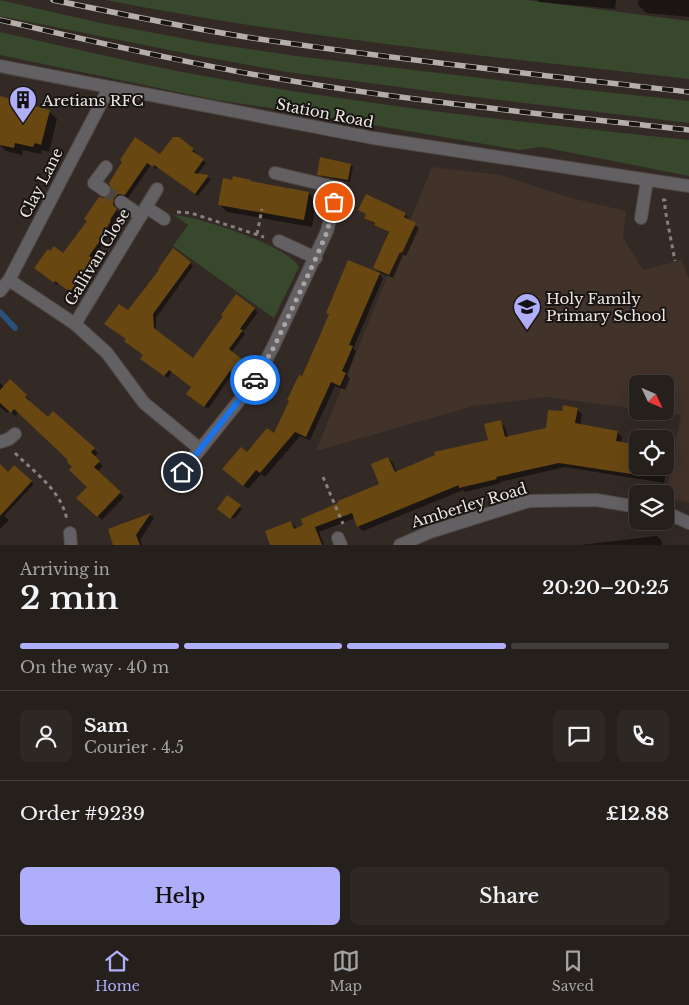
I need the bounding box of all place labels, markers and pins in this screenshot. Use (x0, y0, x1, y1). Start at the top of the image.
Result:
building icon: Aretians RFC (8, 85, 38, 124)
place label: Aretians RFC (41, 91, 144, 110)
pin (313, 181, 355, 223)
place label: Holy Family Primary School (546, 289, 666, 325)
school or university icon: Holy Family Primary School (512, 292, 542, 331)
pin (161, 451, 203, 493)

